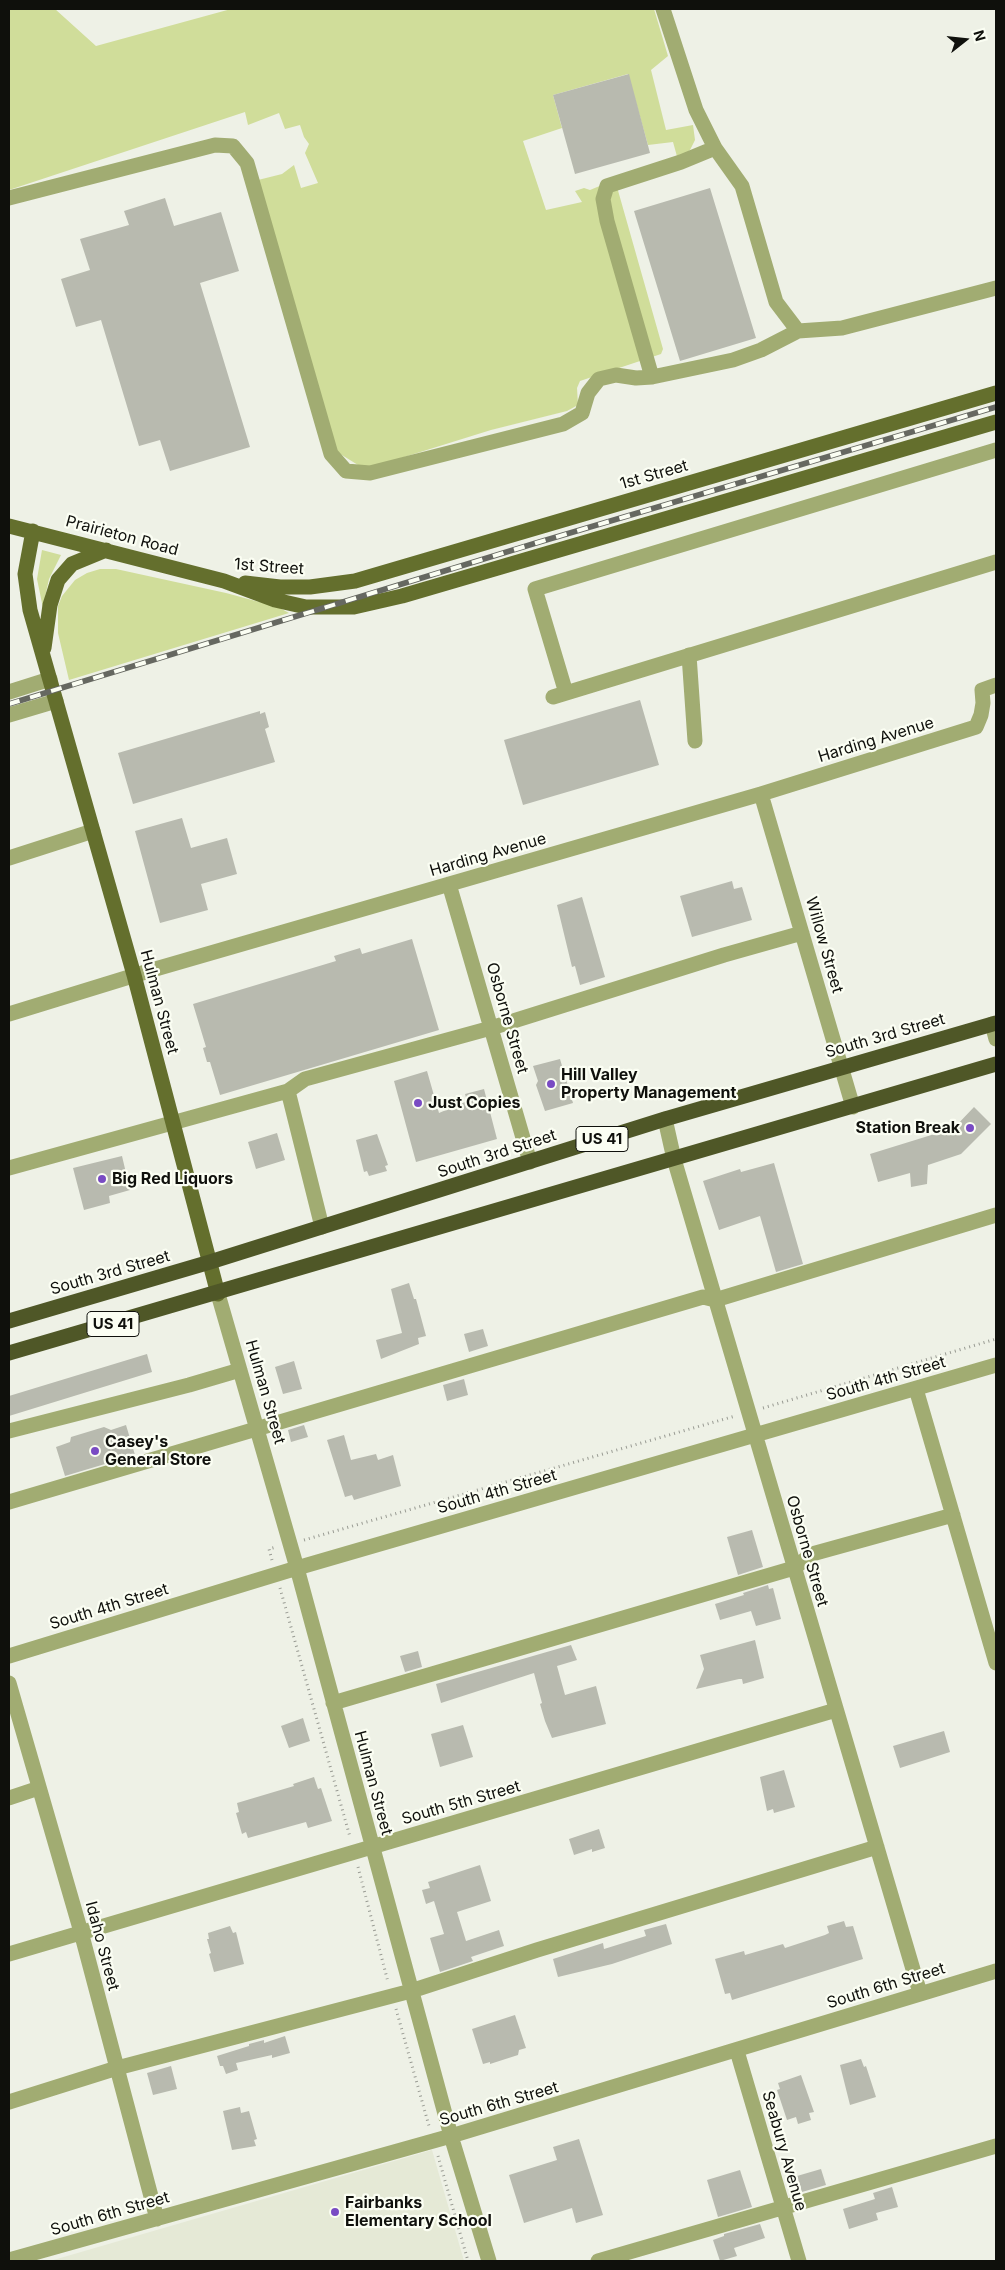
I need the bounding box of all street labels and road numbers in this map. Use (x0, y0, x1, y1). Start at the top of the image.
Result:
street label: 1st Street (618, 456, 690, 494)
street label: Prairieton Road (64, 512, 180, 560)
street label: 1st Street (233, 555, 305, 579)
street label: Harding Avenue (816, 713, 936, 767)
street label: Harding Avenue (428, 829, 548, 881)
street label: Willow Street (801, 895, 847, 995)
street label: Hulman Street (136, 948, 182, 1056)
street label: Osborne Street (482, 960, 532, 1076)
street label: South 3rd Street (823, 1010, 947, 1062)
street label: South 3rd Street (435, 1126, 559, 1182)
road number: US 41 (576, 1126, 628, 1152)
street label: South 3rd Street (48, 1247, 172, 1299)
road number: US 41 (87, 1312, 139, 1336)
street label: Hulman Street (241, 1338, 289, 1446)
street label: South 4th Street (824, 1353, 948, 1405)
street label: South 4th Street (435, 1466, 559, 1518)
street label: Osborne Street (782, 1493, 832, 1609)
street label: South 4th Street (47, 1580, 171, 1634)
street label: Hulman Street (350, 1729, 396, 1837)
street label: South 5th Street (399, 1777, 523, 1829)
street label: Idaho Street (81, 1899, 123, 1993)
street label: South 6th Street (824, 1959, 948, 2013)
street label: South 6th Street (437, 2078, 561, 2130)
street label: Seabury Avenue (758, 2089, 810, 2213)
street label: South 6th Street (48, 2188, 172, 2240)

